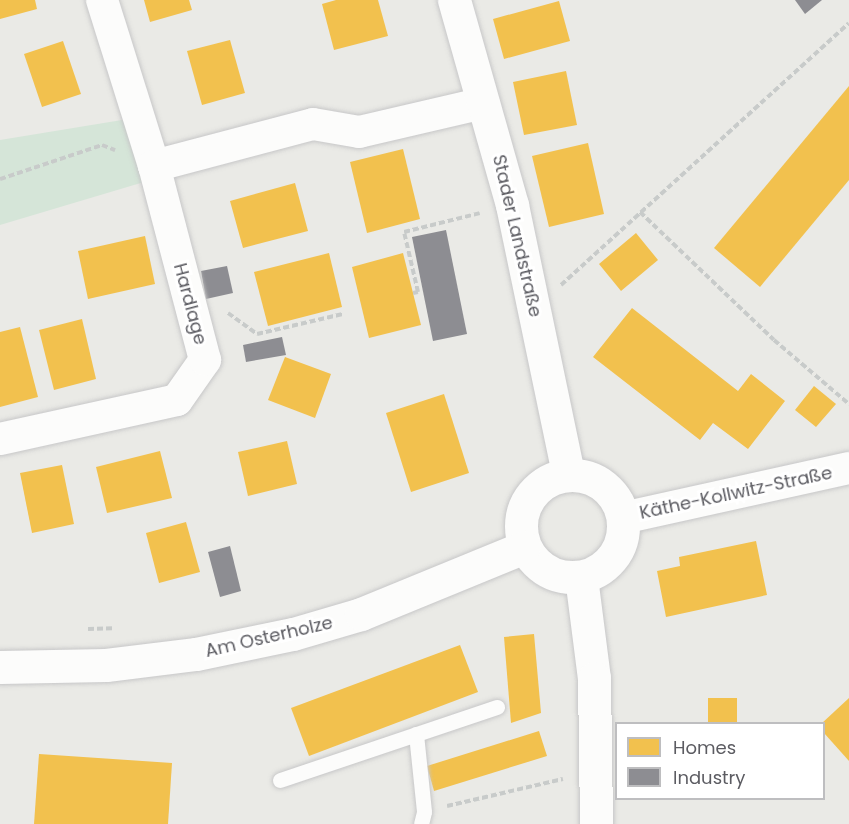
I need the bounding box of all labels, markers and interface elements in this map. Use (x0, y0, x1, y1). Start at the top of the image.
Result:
street label: Stader Landstraße (488, 153, 546, 319)
street label: Hardlage (169, 261, 211, 347)
street label: Käthe-Kollwitz-Straße (638, 462, 834, 524)
street label: Am Osterholze (203, 612, 335, 662)
legend (615, 722, 825, 800)
text: Homes (673, 735, 736, 760)
text: Industry (673, 765, 745, 790)

